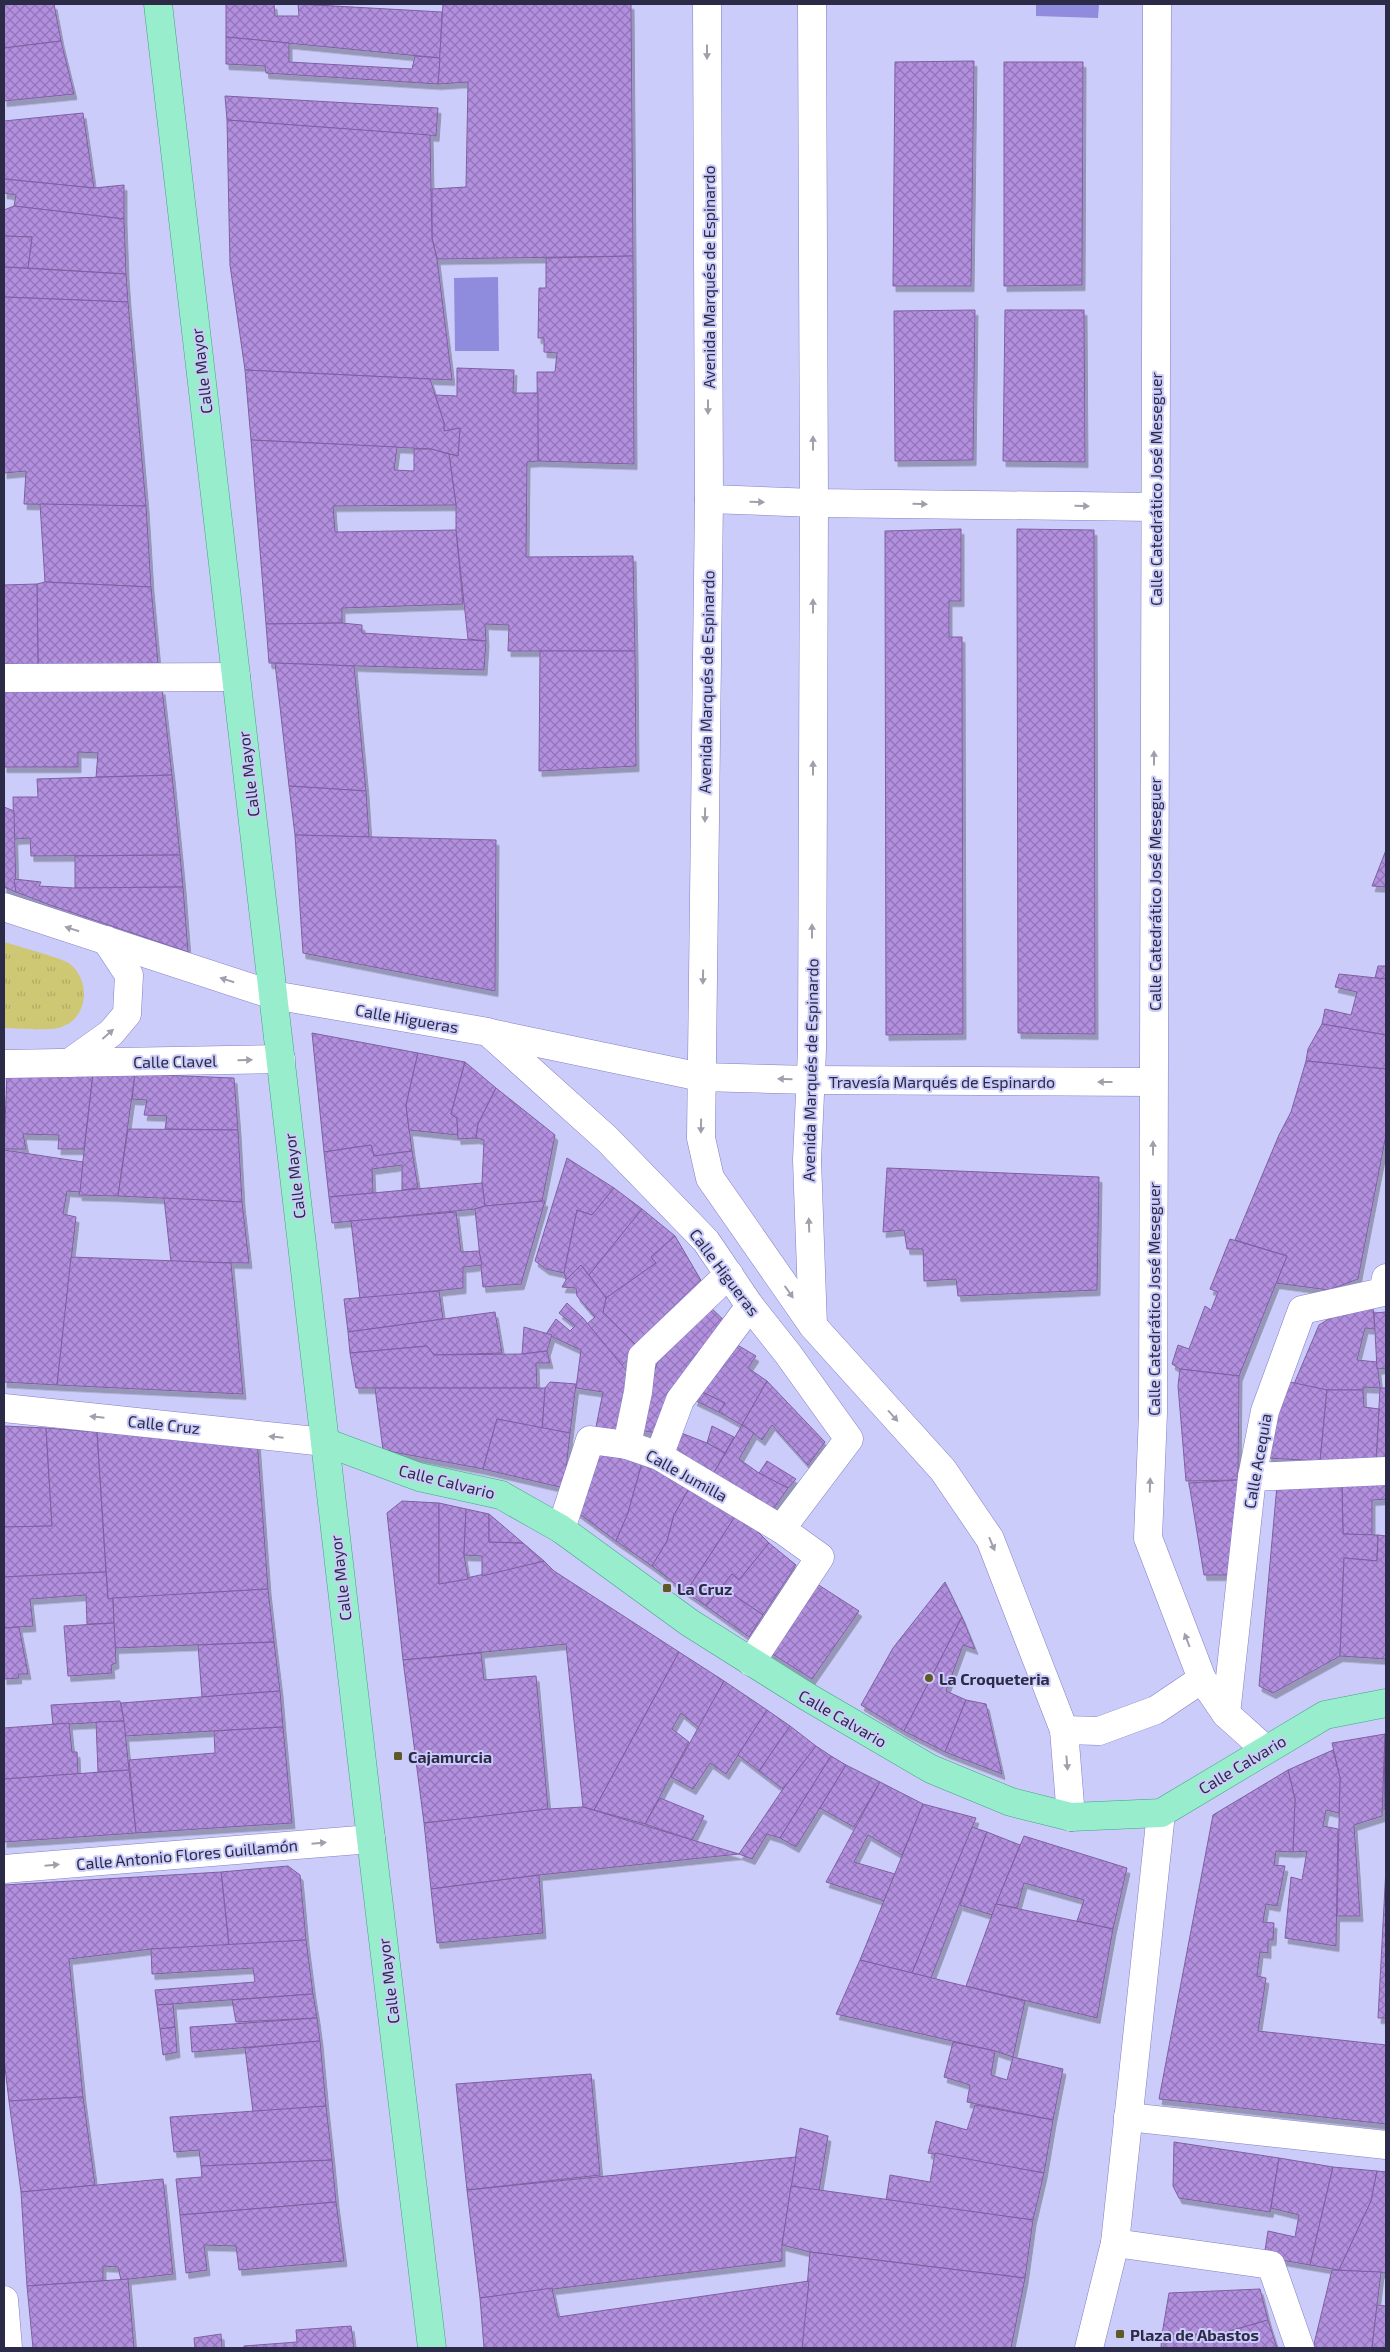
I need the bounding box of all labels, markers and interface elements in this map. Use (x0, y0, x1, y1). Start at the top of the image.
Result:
one-way arrow (703, 45, 711, 61)
street label: Avenida Marqués de Espinardo (699, 165, 718, 389)
street label: Calle Mayor (186, 326, 216, 415)
street label: Calle Catedrático José Meseguer (1146, 371, 1165, 606)
one-way arrow (704, 400, 712, 416)
one-way arrow (809, 435, 817, 451)
one-way arrow (750, 498, 766, 506)
one-way arrow (912, 501, 928, 509)
one-way arrow (1075, 502, 1091, 510)
street label: Avenida Marqués de Espinardo (695, 570, 717, 794)
one-way arrow (809, 598, 817, 614)
street label: Calle Mayor (233, 729, 263, 818)
one-way arrow (1150, 750, 1158, 766)
one-way arrow (809, 760, 817, 776)
street label: Calle Catedrático José Meseguer (1145, 776, 1164, 1011)
one-way arrow (701, 807, 709, 823)
one-way arrow (808, 923, 816, 939)
one-way arrow (65, 925, 80, 932)
street label: Avenida Marqués de Espinardo (799, 958, 821, 1182)
one-way arrow (699, 970, 707, 986)
one-way arrow (219, 975, 234, 983)
street label: Calle Higueras (354, 1000, 460, 1036)
one-way arrow (102, 1028, 114, 1040)
street label: Calle Clavel (133, 1051, 217, 1071)
one-way arrow (237, 1056, 253, 1064)
street label: Travesía Marqués de Espinardo (829, 1072, 1055, 1091)
one-way arrow (776, 1075, 792, 1083)
one-way arrow (1096, 1078, 1112, 1086)
one-way arrow (697, 1118, 705, 1134)
street label: Calle Mayor (279, 1131, 309, 1220)
one-way arrow (1149, 1140, 1157, 1156)
street label: Calle Catedrático José Meseguer (1144, 1181, 1163, 1416)
one-way arrow (805, 1217, 813, 1233)
street label: Calle Higueras (686, 1225, 764, 1319)
one-way arrow (784, 1285, 794, 1299)
one-way arrow (888, 1410, 899, 1423)
street label: Calle Cruz (127, 1411, 201, 1437)
street label: Calle Acequia (1239, 1412, 1275, 1510)
one-way arrow (89, 1413, 105, 1421)
one-way arrow (268, 1433, 284, 1441)
street label: Calle Jumilla (643, 1445, 731, 1505)
street label: Calle Calvario (397, 1460, 497, 1502)
one-way arrow (1146, 1477, 1154, 1493)
street label: Calle Mayor (325, 1533, 355, 1622)
one-way arrow (989, 1537, 997, 1551)
place label: La Cruz (677, 1579, 732, 1598)
marker: La Cruz (661, 1582, 673, 1594)
one-way arrow (1183, 1633, 1191, 1647)
place label: La Croqueteria (939, 1669, 1050, 1688)
marker: La Croqueteria (923, 1672, 935, 1684)
street label: Calle Calvario (796, 1685, 890, 1751)
street label: Calle Calvario (1195, 1730, 1289, 1798)
place label: Cajamurcia (408, 1747, 492, 1766)
marker: Cajamurcia (392, 1750, 404, 1762)
one-way arrow (1063, 1756, 1071, 1772)
street label: Calle Antonio Flores Guillamón (75, 1835, 299, 1873)
one-way arrow (311, 1839, 327, 1847)
one-way arrow (45, 1861, 61, 1869)
street label: Calle Mayor (373, 1936, 403, 2025)
place label: Plaza de Abastos (1130, 2325, 1259, 2344)
marker: Plaza de Abastos (1114, 2328, 1126, 2340)

